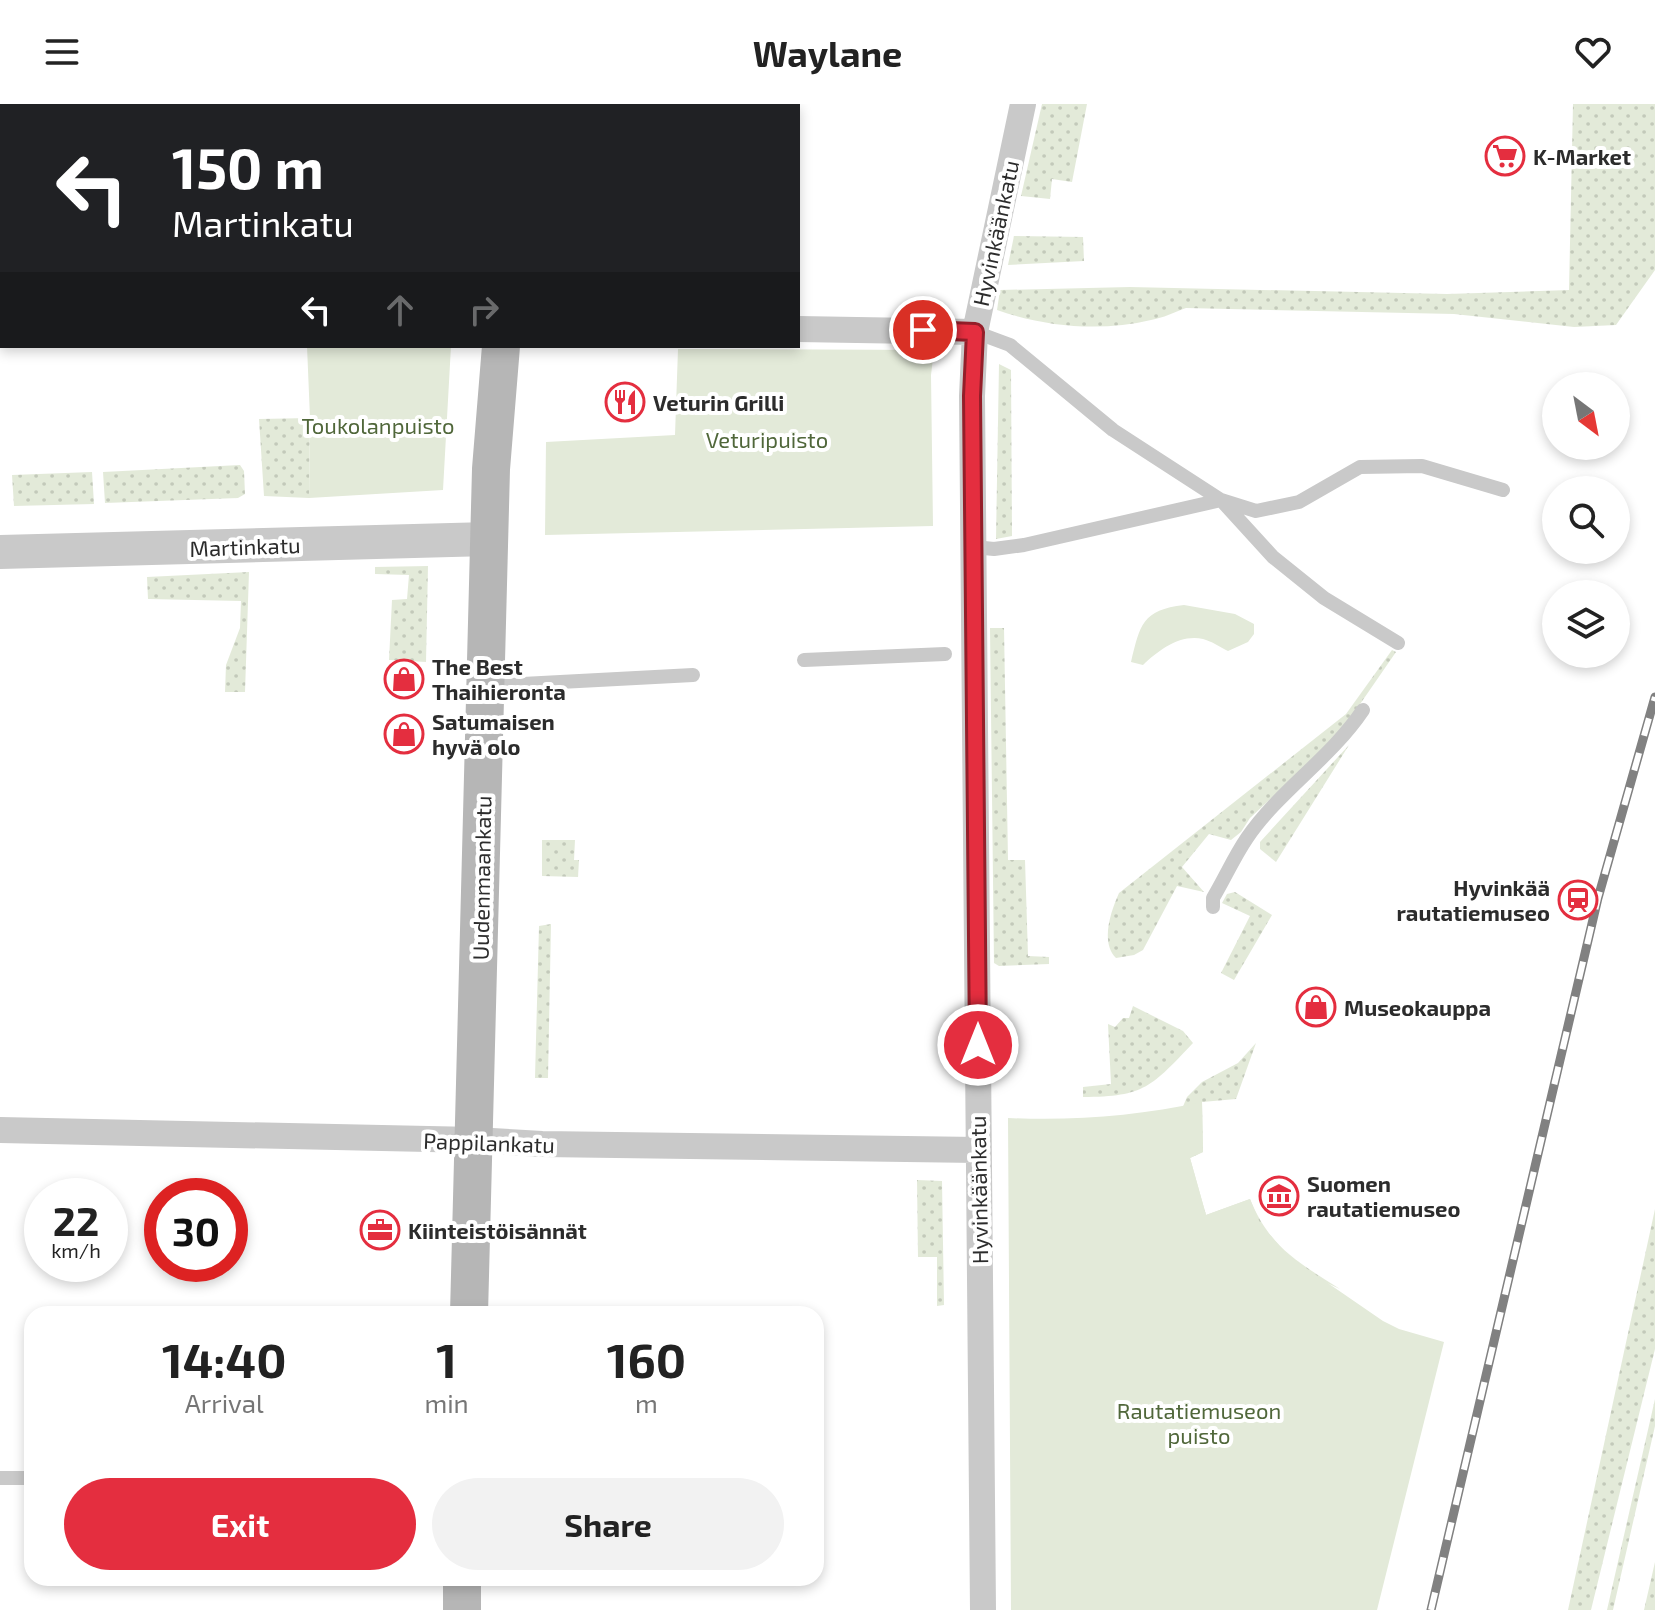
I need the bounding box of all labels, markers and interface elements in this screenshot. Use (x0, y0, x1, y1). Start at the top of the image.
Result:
icon: menu (40, 30, 84, 74)
icon: heart (1571, 30, 1615, 74)
text: Waylane (753, 31, 902, 74)
text: 150 m (172, 133, 324, 200)
supermarket icon: K-Market (1484, 135, 1526, 177)
icon: left (40, 136, 144, 240)
place label: K-Market (1533, 143, 1631, 169)
street label: Hyvinkäänkatu (967, 158, 1023, 308)
text: Martinkatu (172, 201, 354, 244)
icon: left (294, 288, 338, 332)
icon: ahead (378, 288, 422, 332)
icon: right (462, 288, 506, 332)
pin (889, 296, 957, 364)
icon: arrive (901, 308, 945, 352)
north arrow (1542, 372, 1630, 460)
map controls (1542, 372, 1630, 668)
restaurant icon: Veturin Grilli (604, 381, 646, 423)
place label: Veturin Grilli (653, 389, 784, 415)
park label: Toukolanpuisto (302, 412, 454, 438)
park label: Veturipuisto (706, 426, 828, 452)
button: search (1542, 476, 1630, 564)
street label: Martinkatu (189, 531, 301, 561)
button: layers (1542, 580, 1630, 668)
place label: The Best Thaihieronta (432, 653, 566, 704)
shop icon: The Best Thaihieronta (383, 658, 425, 700)
place label: Satumaisen hyvä olo (432, 708, 555, 760)
shop icon: Satumaisen hyvä olo (383, 713, 425, 755)
street label: Uudenmaankatu (467, 795, 495, 961)
place label: Hyvinkää rautatiemuseo (1397, 874, 1550, 925)
station icon: Hyvinkää rautatiemuseo (1557, 879, 1599, 921)
shop icon: Museokauppa (1295, 986, 1337, 1028)
place label: Museokauppa (1344, 994, 1491, 1020)
position arrow (936, 1003, 1020, 1087)
street label: Hyvinkäänkatu (964, 1115, 992, 1265)
street label: Pappilankatu (423, 1127, 555, 1157)
place label: Suomen rautatiemuseo (1307, 1170, 1460, 1221)
museum icon: Suomen rautatiemuseo (1258, 1175, 1300, 1217)
speed limit sign: 30 (144, 1178, 248, 1282)
text: 22 (53, 1196, 99, 1244)
office icon: Kiinteistöisännät (359, 1209, 401, 1251)
place label: Kiinteistöisännät (408, 1217, 587, 1243)
text: km/h (51, 1238, 101, 1262)
text: 14:40 (162, 1330, 286, 1388)
text: 1 (436, 1330, 457, 1388)
text: 160 (607, 1330, 686, 1388)
text: Arrival (185, 1387, 264, 1418)
text: min (424, 1387, 469, 1418)
text: m (635, 1387, 658, 1418)
park label: Rautatiemuseon puisto (1117, 1397, 1281, 1448)
button: Exit (64, 1478, 416, 1570)
button: Share (432, 1478, 784, 1570)

